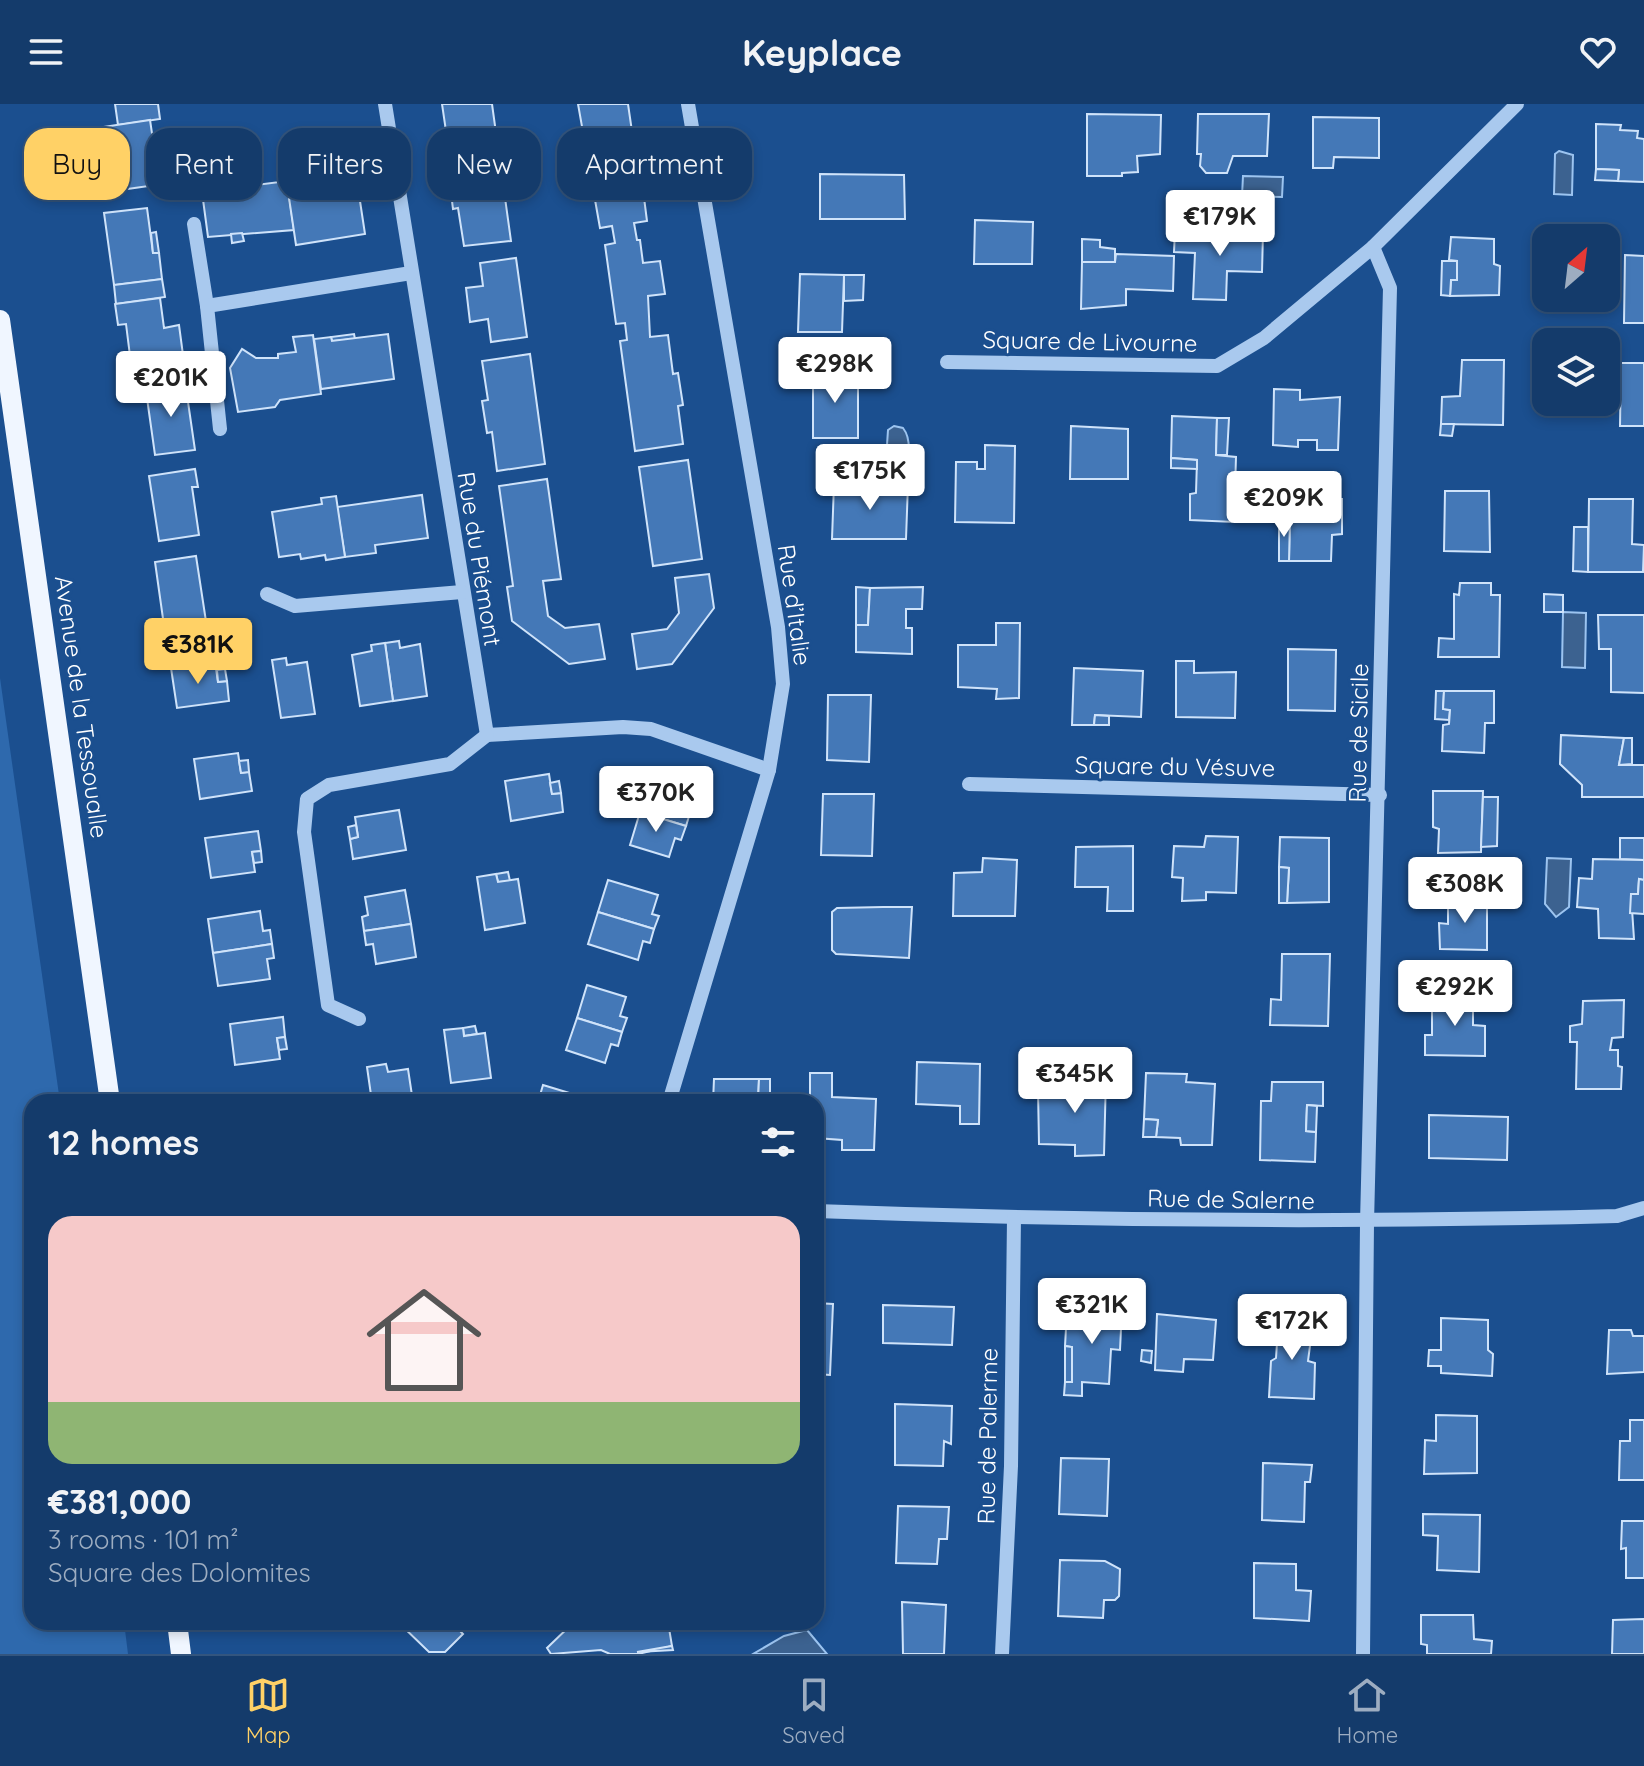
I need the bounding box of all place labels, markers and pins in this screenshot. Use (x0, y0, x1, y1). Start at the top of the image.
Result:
pin: €179K (1164, 190, 1276, 258)
pin: €298K (779, 337, 891, 405)
pin: €201K (115, 351, 227, 419)
pin: €175K (814, 444, 926, 512)
pin: €209K (1228, 471, 1340, 539)
pin: €381K (142, 618, 254, 686)
pin: €370K (600, 766, 712, 834)
pin: €308K (1409, 857, 1521, 925)
pin: €292K (1399, 960, 1511, 1028)
pin: €345K (1019, 1047, 1131, 1115)
pin: €321K (1036, 1278, 1148, 1346)
pin: €172K (1236, 1294, 1348, 1362)

